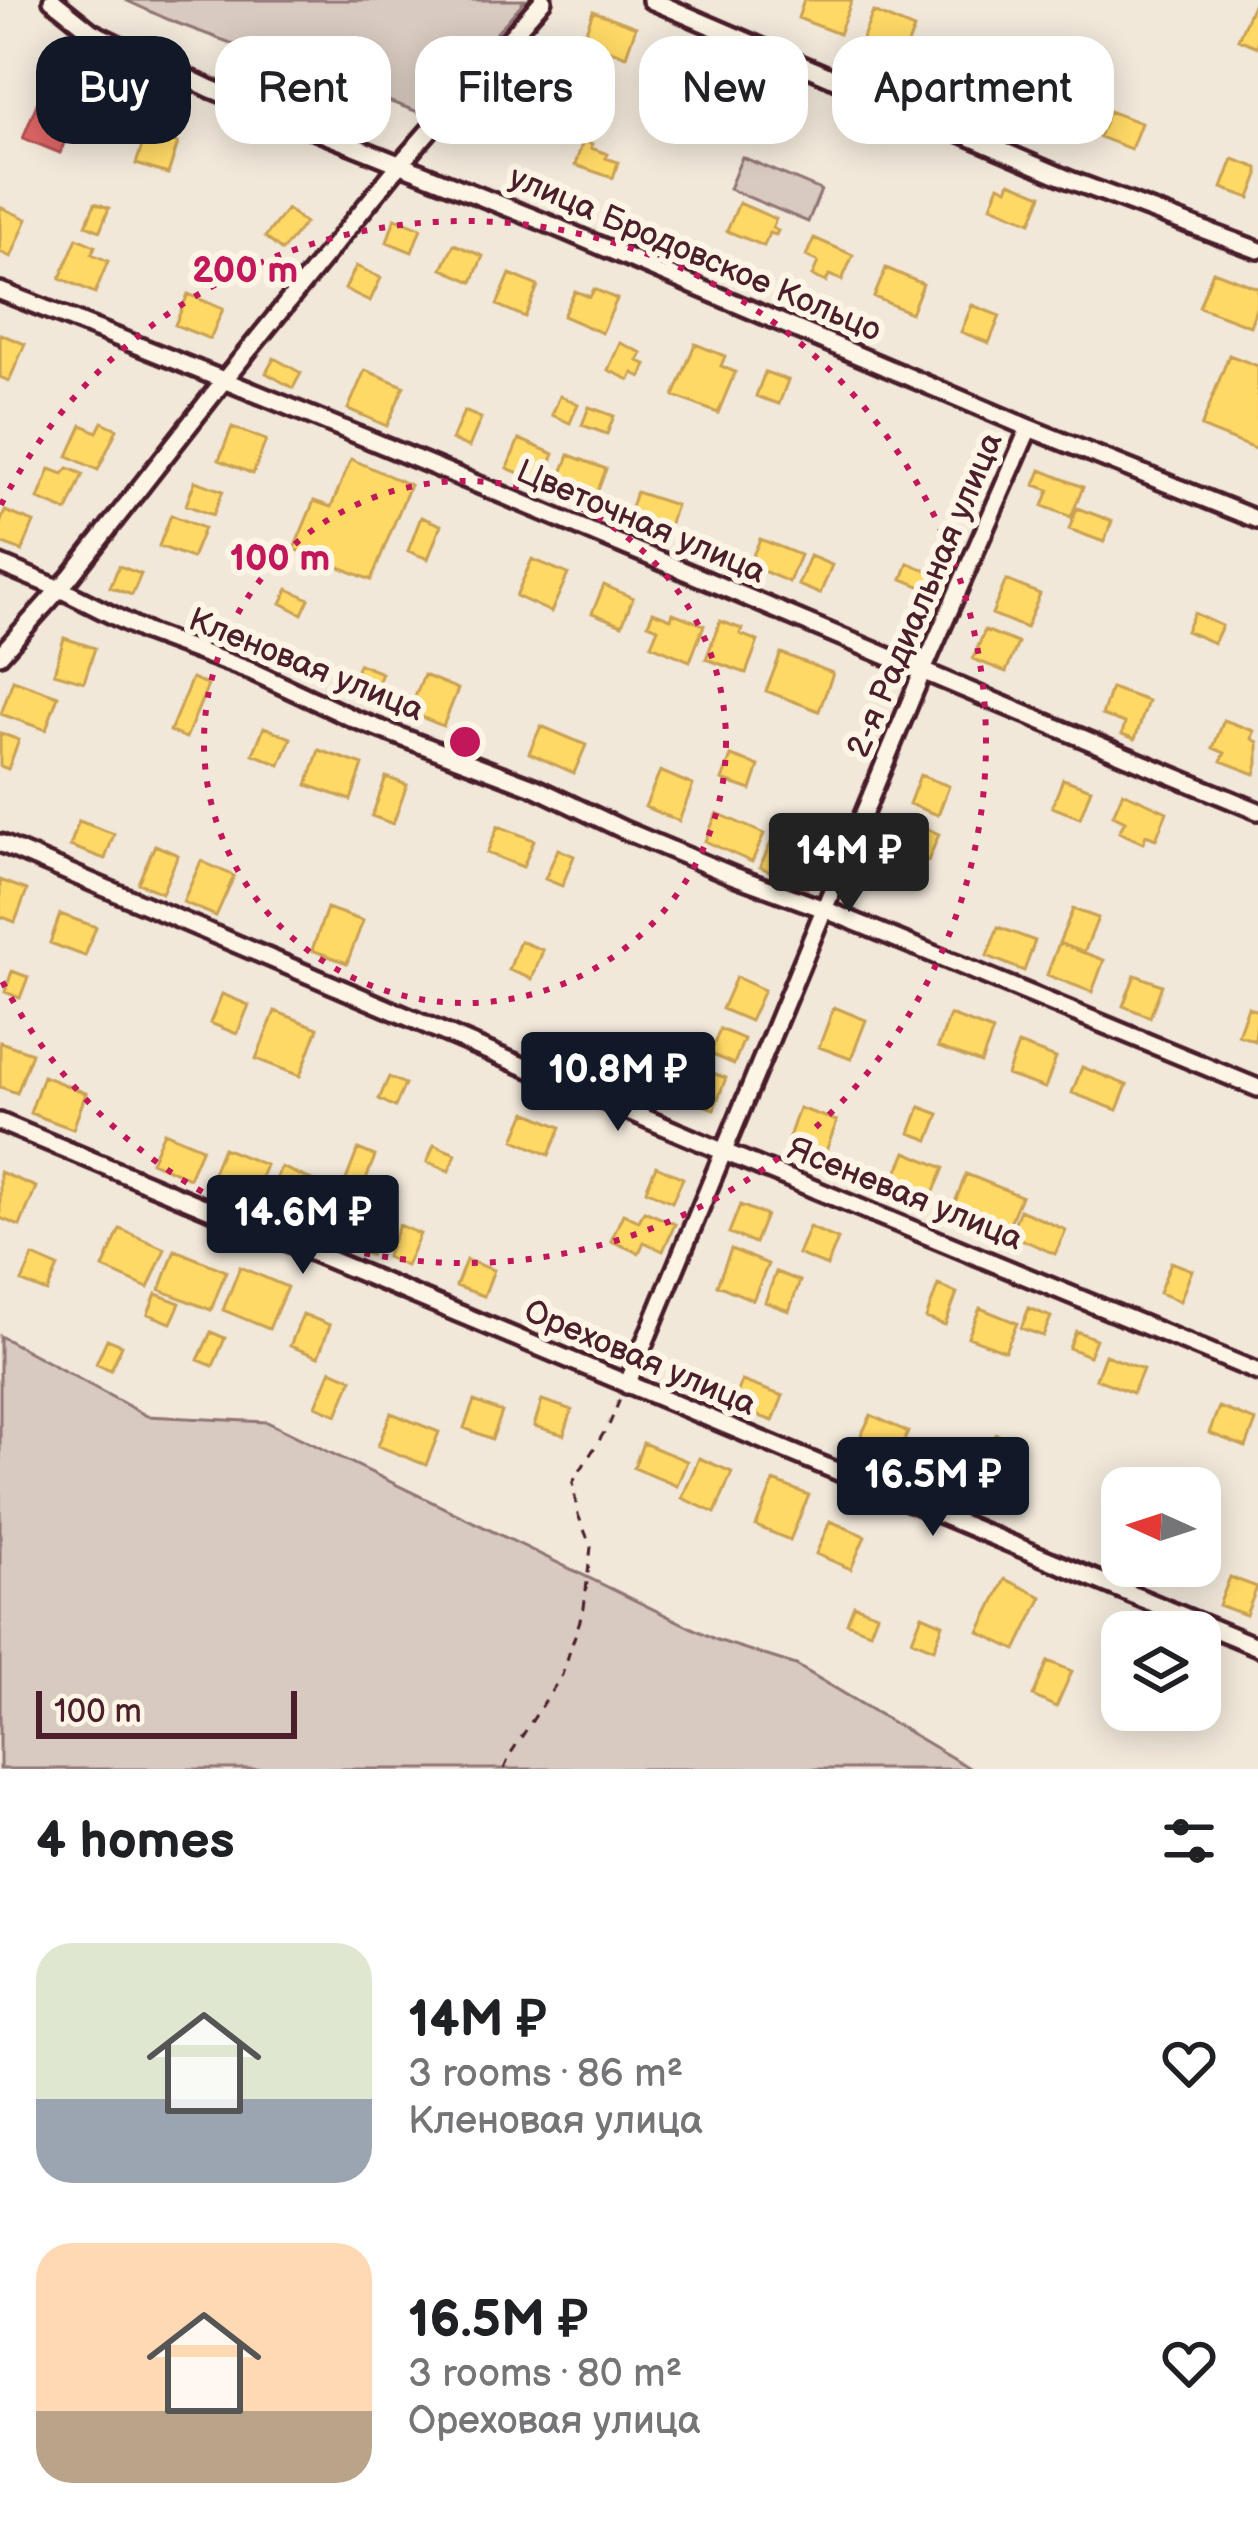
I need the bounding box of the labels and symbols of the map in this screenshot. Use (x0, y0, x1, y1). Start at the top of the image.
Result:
street label: улица Бродовское Кольцо (503, 157, 887, 351)
text: 200 m (192, 250, 298, 293)
street label: 2-я Радиальная улица (838, 427, 1012, 763)
street label: Цветочная улица (510, 452, 772, 592)
text: 100 m (230, 538, 330, 581)
street label: Кленовая улица (183, 600, 429, 730)
centre of rings (444, 721, 486, 763)
pin: 14M ₽ (765, 813, 933, 915)
pin: 10.8M ₽ (507, 1032, 729, 1134)
street label: Ясеневая улица (782, 1129, 1028, 1259)
pin: 14.6M ₽ (192, 1175, 414, 1277)
street label: Ореховая улица (518, 1291, 762, 1425)
pin: 16.5M ₽ (822, 1437, 1044, 1539)
north arrow (1101, 1467, 1221, 1587)
scale bar (36, 1685, 297, 1738)

